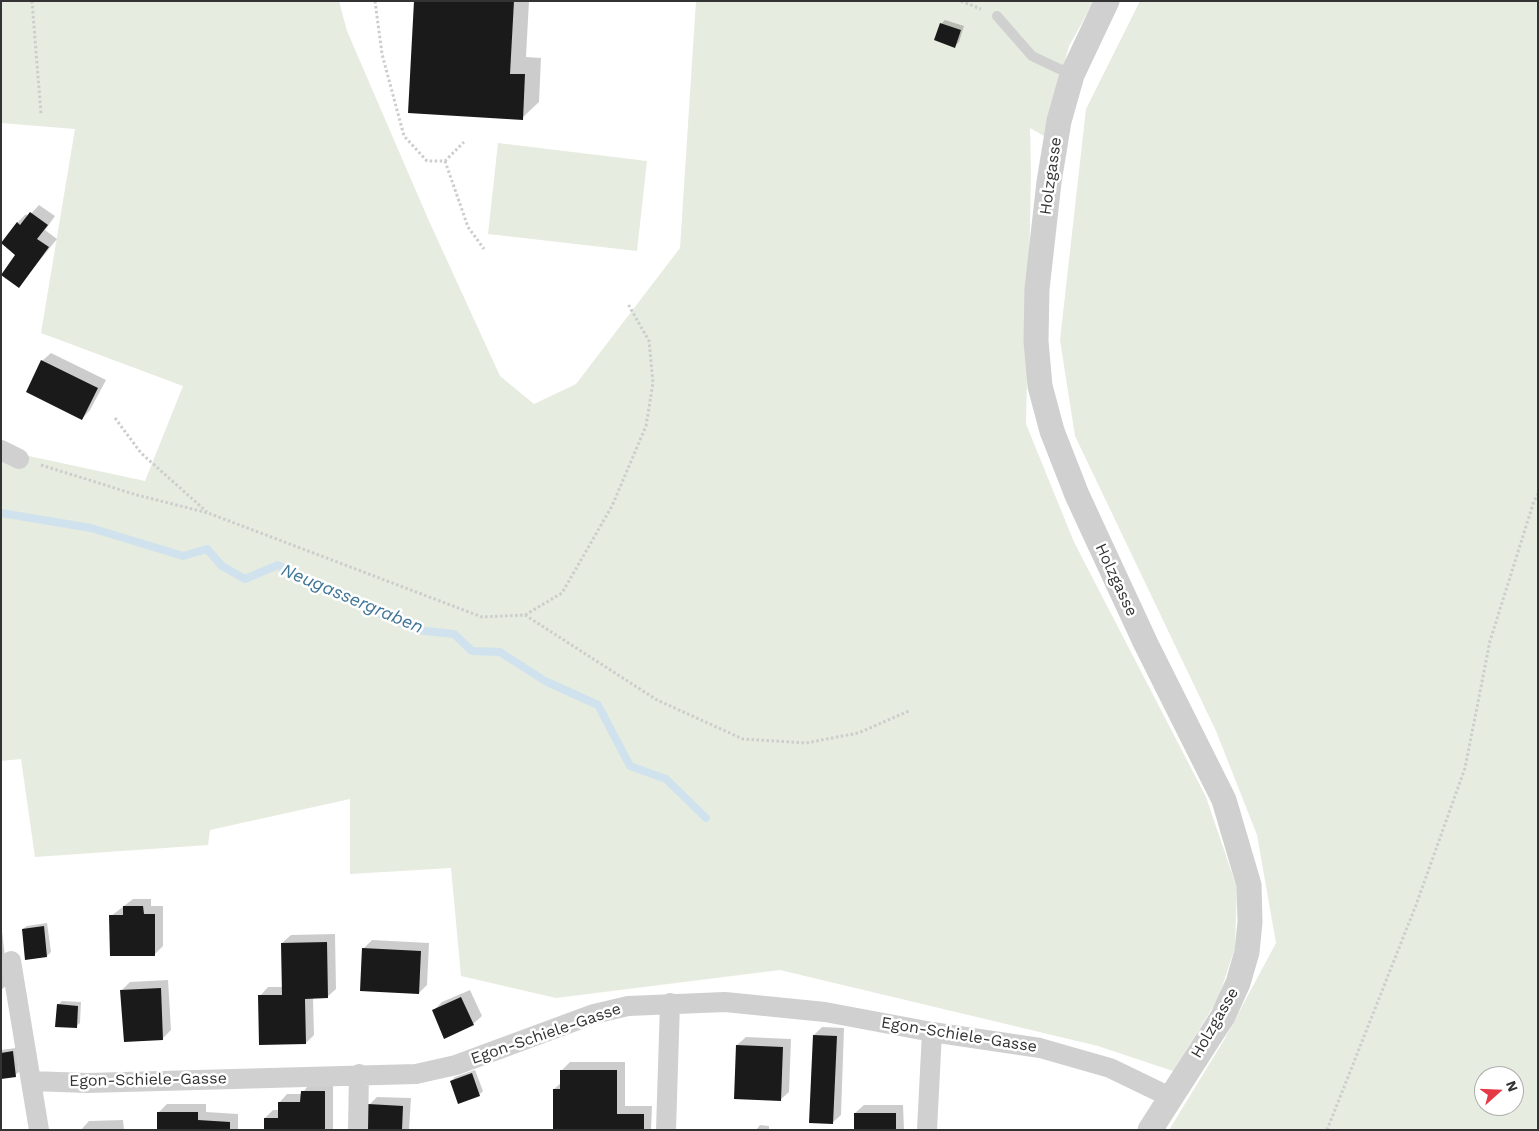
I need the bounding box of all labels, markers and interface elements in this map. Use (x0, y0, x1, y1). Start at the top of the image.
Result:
street label: Holzgasse (1036, 136, 1066, 216)
street label: Holzgasse (1091, 540, 1141, 620)
water label: Neugassergraben (278, 559, 426, 639)
street label: Holzgasse (1187, 984, 1243, 1062)
street label: Egon-Schiele-Gasse (468, 999, 624, 1069)
street label: Egon-Schiele-Gasse (880, 1013, 1038, 1057)
north arrow (1474, 1066, 1524, 1116)
street label: Egon-Schiele-Gasse (69, 1069, 227, 1091)
text: N (1503, 1079, 1521, 1094)

